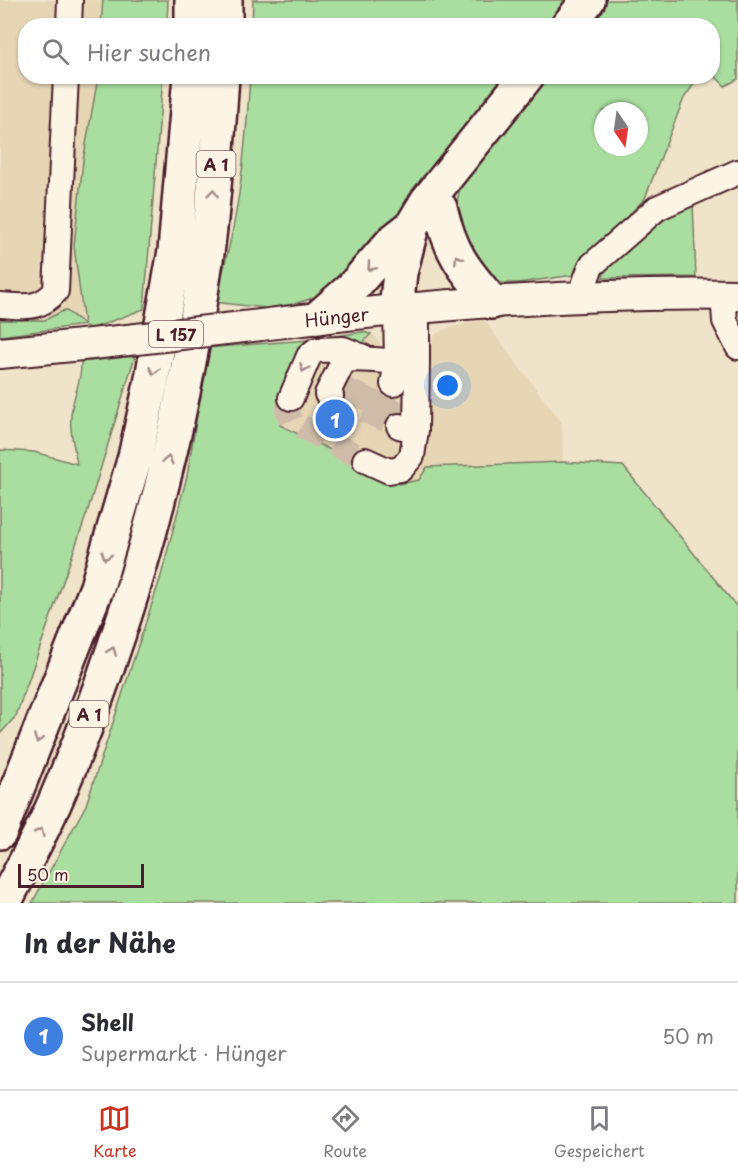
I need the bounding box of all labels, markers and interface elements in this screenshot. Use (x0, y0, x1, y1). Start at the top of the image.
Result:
search box (18, 18, 720, 84)
icon: search (39, 35, 72, 68)
text: Hier suchen (87, 35, 211, 68)
north arrow (594, 102, 648, 156)
road number: A 1 (196, 151, 236, 177)
one-way arrow (206, 189, 219, 198)
one-way arrow (454, 255, 465, 266)
one-way arrow (367, 260, 378, 271)
street label: Hünger (303, 299, 370, 333)
road number: L 157 (149, 321, 203, 347)
one-way arrow (299, 362, 311, 373)
one-way arrow (148, 366, 161, 376)
your location (433, 371, 462, 400)
pin: 1 (316, 396, 354, 442)
one-way arrow (160, 455, 173, 465)
one-way arrow (101, 551, 114, 561)
one-way arrow (104, 646, 117, 657)
road number: A 1 (70, 701, 109, 727)
one-way arrow (32, 733, 45, 744)
one-way arrow (33, 827, 44, 838)
scale bar (18, 861, 144, 888)
text: 50 m (27, 862, 68, 886)
text: In der Nähe (24, 923, 176, 962)
text: Shell (81, 1005, 134, 1038)
text: 1 (39, 1021, 48, 1051)
text: 50 m (662, 1021, 714, 1051)
text: Supermarkt · Hünger (81, 1038, 287, 1068)
tab: Karte (93, 1102, 137, 1162)
tab: Route (323, 1102, 367, 1162)
tab: Gespeichert (554, 1102, 645, 1162)

